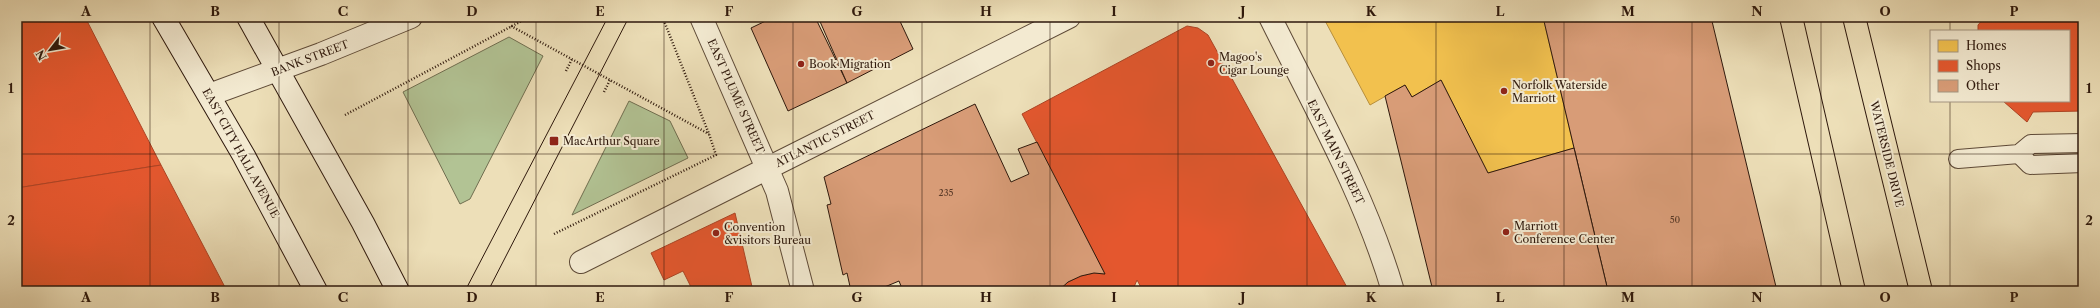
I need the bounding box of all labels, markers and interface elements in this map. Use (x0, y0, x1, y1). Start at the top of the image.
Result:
text: A (80, 3, 92, 19)
text: B (210, 3, 220, 19)
text: C (338, 3, 348, 19)
text: D (466, 3, 478, 19)
text: E (595, 3, 605, 19)
text: F (725, 3, 734, 19)
text: G (851, 3, 863, 19)
text: H (980, 3, 992, 19)
text: I (1111, 3, 1117, 19)
text: J (1238, 3, 1246, 19)
text: K (1366, 3, 1377, 19)
text: L (1496, 3, 1505, 19)
text: M (1621, 3, 1635, 19)
text: N (1751, 3, 1763, 19)
text: O (1879, 3, 1891, 19)
text: P (2010, 3, 2019, 19)
north arrow (30, 30, 70, 70)
legend (1930, 30, 2070, 102)
street label: BANK STREET (269, 36, 352, 79)
street label: EAST PLUME STREET (704, 37, 768, 156)
text: Homes (1966, 38, 2006, 53)
text: N (33, 47, 50, 63)
place label: Magoo's Cigar Lounge (1219, 50, 1289, 77)
place label: Book Migration (809, 57, 891, 71)
marker: Magoo's Cigar Lounge (1206, 58, 1216, 68)
text: Shops (1966, 58, 2001, 73)
marker: Book Migration (796, 59, 806, 69)
place label: Norfolk Waterside Marriott (1512, 78, 1607, 105)
text: Other (1966, 78, 2000, 93)
text: 1 (8, 80, 14, 96)
text: 1 (2086, 80, 2092, 96)
street label: EAST CITY HALL AVENUE (199, 86, 283, 221)
marker: Norfolk Waterside Marriott (1499, 86, 1509, 96)
street label: EAST MAIN STREET (1305, 97, 1368, 207)
street label: WATERSIDE DRIVE (1867, 98, 1907, 209)
street label: ATLANTIC STREET (772, 107, 878, 171)
place label: MacArthur Square (563, 134, 660, 148)
marker: MacArthur Square (548, 135, 560, 147)
house number: 235 (938, 187, 954, 198)
text: 2 (7, 212, 15, 228)
text: 2 (2085, 212, 2093, 228)
house number: 50 (1670, 214, 1681, 225)
place label: Marriott Conference Center (1514, 219, 1615, 246)
place label: Convention &visitors Bureau (724, 220, 811, 247)
marker: Marriott Conference Center (1501, 227, 1511, 237)
marker: Convention &visitors Bureau (711, 228, 721, 238)
text: A (80, 289, 92, 305)
text: B (210, 289, 220, 305)
text: C (338, 289, 348, 305)
text: D (466, 289, 478, 305)
text: E (595, 289, 605, 305)
text: F (725, 289, 734, 305)
text: G (851, 289, 863, 305)
text: H (980, 289, 992, 305)
text: I (1111, 289, 1117, 305)
text: J (1238, 289, 1246, 305)
text: K (1366, 289, 1377, 305)
text: L (1496, 289, 1505, 305)
text: M (1621, 289, 1635, 305)
text: N (1751, 289, 1763, 305)
text: O (1879, 289, 1891, 305)
text: P (2010, 289, 2019, 305)

